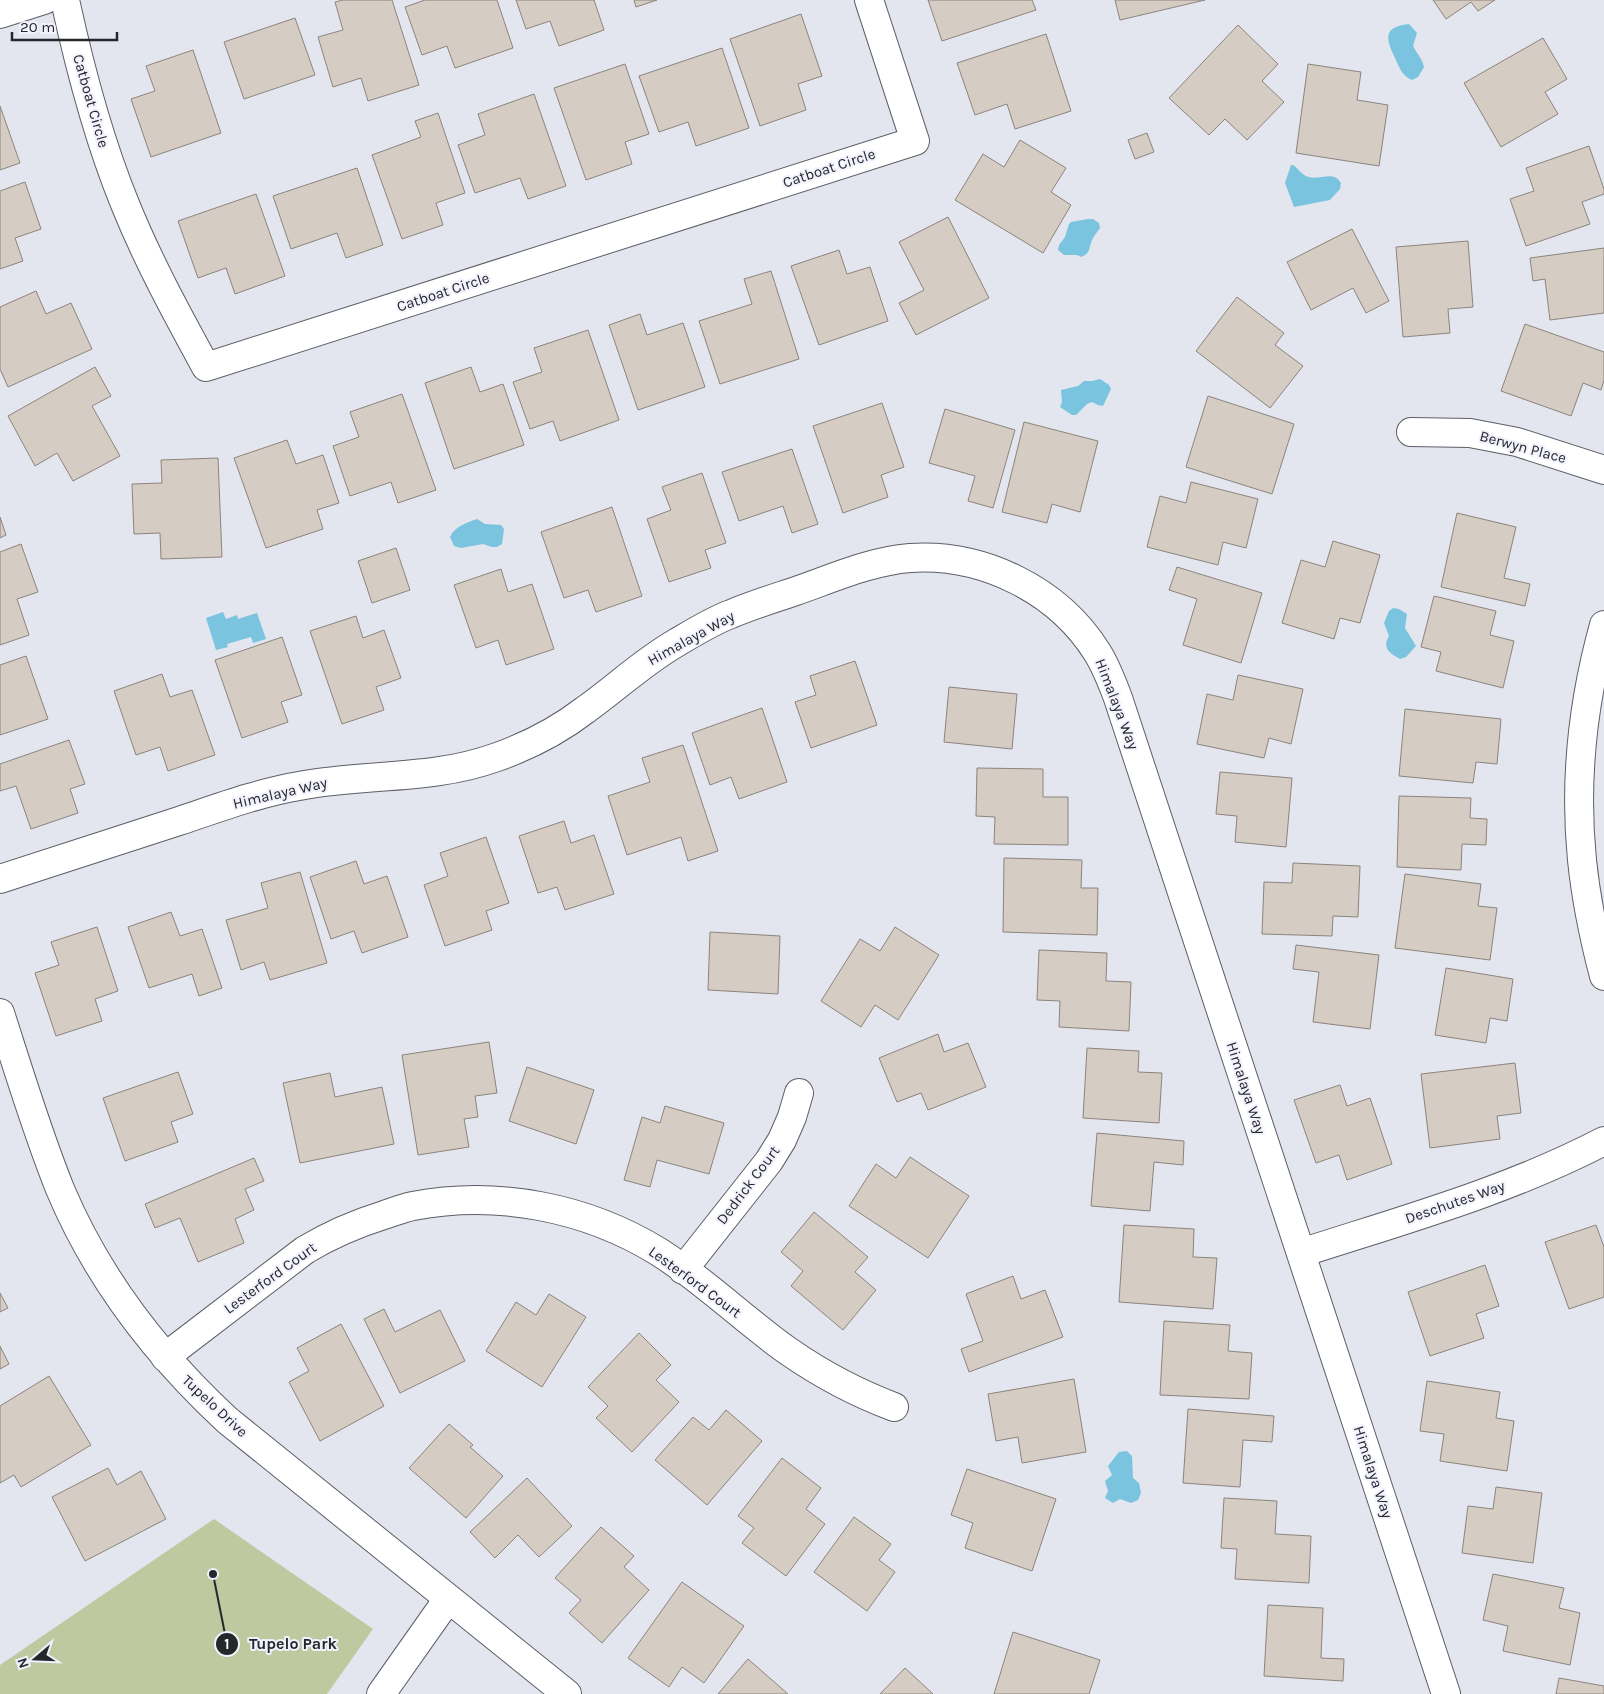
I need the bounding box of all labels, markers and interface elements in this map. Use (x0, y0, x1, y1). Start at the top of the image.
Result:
scale bar (12, 10, 118, 42)
text: 20 m (20, 18, 55, 36)
street label: Catboat Circle (69, 52, 113, 150)
street label: Catboat Circle (780, 145, 878, 191)
street label: Catboat Circle (394, 269, 492, 315)
street label: Berwyn Place (1478, 427, 1568, 467)
street label: Himalaya Way (645, 607, 737, 669)
street label: Himalaya Way (1091, 656, 1143, 752)
street label: Himalaya Way (231, 773, 329, 813)
street label: Himalaya Way (1223, 1039, 1269, 1137)
street label: Dedrick Court (713, 1142, 784, 1228)
street label: Deschutes Way (1403, 1177, 1507, 1227)
street label: Lesterford Court (220, 1238, 320, 1318)
street label: Lesterford Court (645, 1242, 745, 1322)
street label: Tupelo Drive (178, 1371, 252, 1441)
street label: Himalaya Way (1350, 1423, 1396, 1521)
callout: Tupelo Park (214, 1628, 347, 1659)
north arrow (10, 1634, 60, 1684)
text: Tupelo Park (249, 1634, 337, 1653)
text: 1 (224, 1635, 230, 1653)
text: N (14, 1656, 33, 1671)

